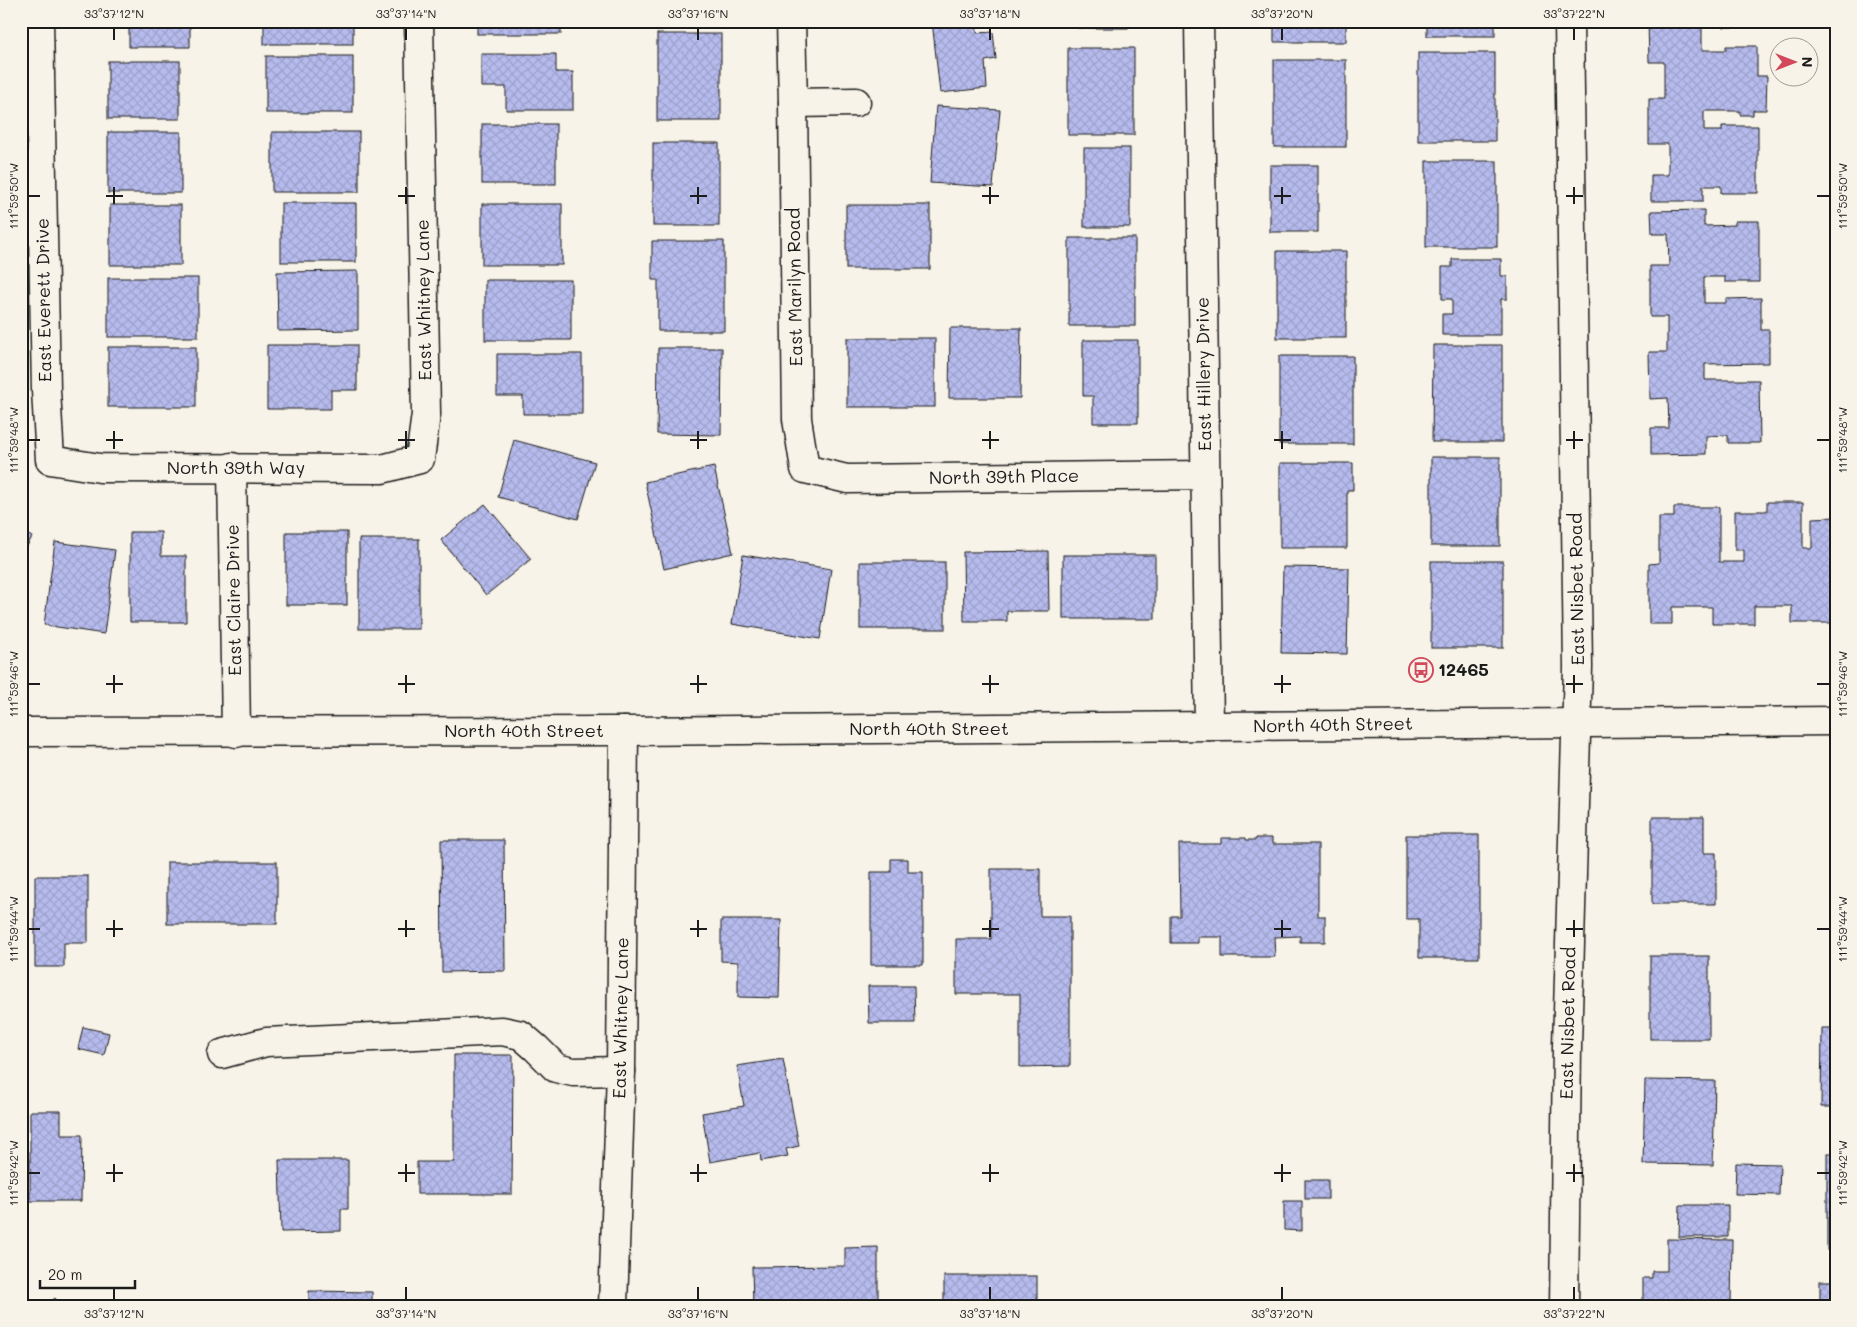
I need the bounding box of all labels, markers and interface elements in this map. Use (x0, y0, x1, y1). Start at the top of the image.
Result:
text: 33°37'12"N (84, 5, 144, 21)
text: 33°37'14"N (376, 5, 436, 21)
text: 33°37'16"N (668, 5, 728, 21)
text: 33°37'18"N (960, 5, 1020, 21)
text: 33°37'20"N (1251, 5, 1313, 21)
text: 33°37'22"N (1543, 5, 1605, 21)
north arrow (1770, 38, 1820, 88)
text: N (1798, 57, 1817, 67)
text: 111°59'50"W (5, 163, 21, 229)
text: 111°59'50"W (1834, 163, 1850, 229)
street label: East Marilyn Road (781, 208, 807, 366)
street label: East Everett Drive (30, 218, 56, 382)
street label: East Whitney Lane (410, 219, 436, 381)
street label: East Hillery Drive (1190, 297, 1216, 451)
text: 111°59'48"W (5, 407, 21, 473)
text: 111°59'48"W (1834, 407, 1850, 473)
street label: North 39th Way (167, 455, 305, 479)
street label: North 39th Place (929, 463, 1079, 489)
street label: East Nisbet Road (1563, 513, 1589, 666)
street label: East Claire Drive (220, 524, 246, 676)
text: 111°59'46"W (5, 651, 21, 717)
text: 111°59'46"W (1834, 651, 1850, 717)
bus stop icon: 12465 (1408, 657, 1434, 683)
place label: 12465 (1438, 657, 1489, 681)
street label: North 40th Street (1253, 711, 1413, 737)
street label: North 40th Street (849, 716, 1009, 740)
street label: North 40th Street (444, 718, 604, 742)
text: 111°59'44"W (5, 896, 21, 962)
text: 111°59'44"W (1834, 896, 1850, 962)
street label: East Whitney Lane (607, 937, 633, 1099)
street label: East Nisbet Road (1554, 946, 1580, 1099)
text: 111°59'42"W (5, 1140, 21, 1206)
text: 111°59'42"W (1834, 1140, 1850, 1206)
scale bar (40, 1257, 135, 1289)
text: 20 m (48, 1264, 82, 1284)
text: 33°37'12"N (84, 1305, 144, 1321)
text: 33°37'14"N (376, 1305, 436, 1321)
text: 33°37'16"N (668, 1305, 728, 1321)
text: 33°37'18"N (960, 1305, 1020, 1321)
text: 33°37'20"N (1251, 1305, 1313, 1321)
text: 33°37'22"N (1543, 1305, 1605, 1321)

